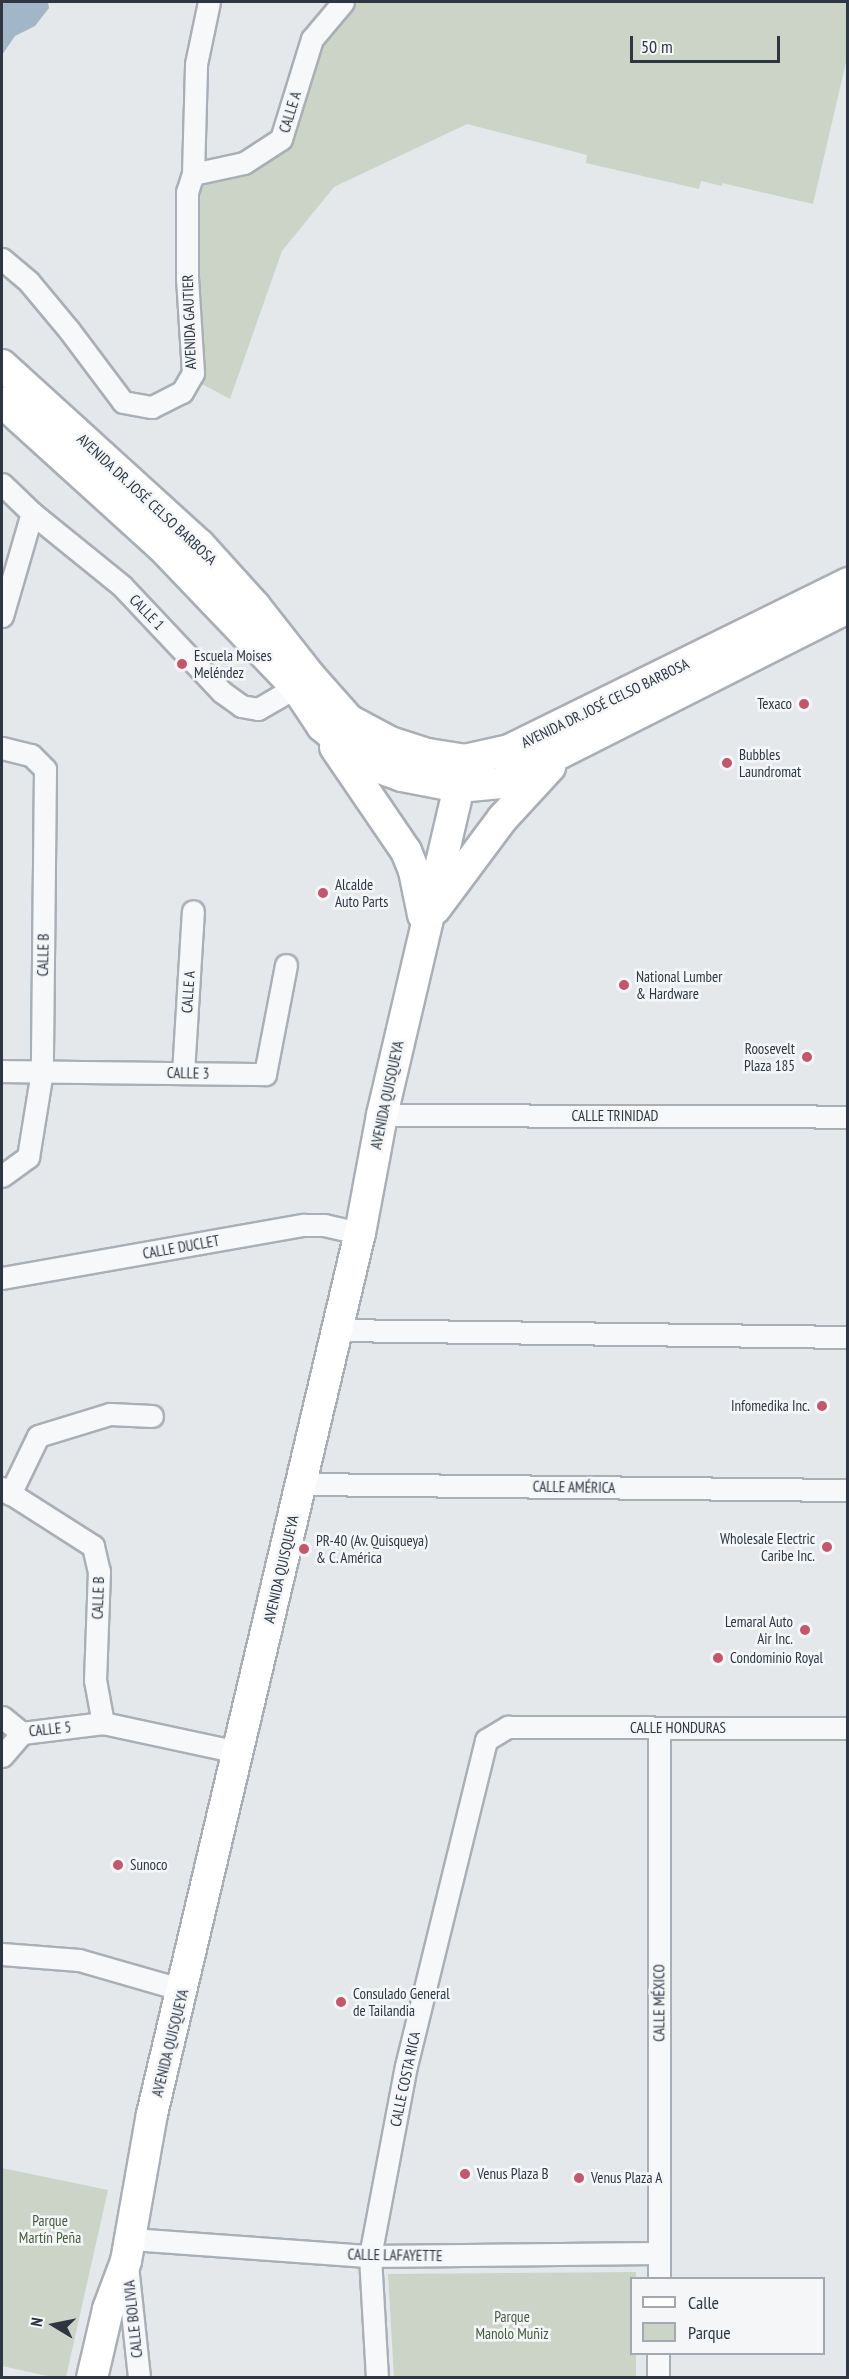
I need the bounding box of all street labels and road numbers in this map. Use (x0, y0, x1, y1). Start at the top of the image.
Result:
street label: CALLE A (275, 89, 305, 135)
street label: AVENIDA GAUTIER (178, 274, 200, 370)
street label: AVENIDA DR. JOSÉ CELSO BARBOSA (73, 429, 221, 569)
street label: CALLE 1 (126, 590, 168, 634)
street label: AVENIDA DR. JOSÉ CELSO BARBOSA (518, 654, 692, 752)
street label: CALLE B (34, 933, 52, 977)
street label: CALLE A (178, 970, 198, 1014)
street label: AVENIDA QUISQUEYA (367, 1039, 407, 1151)
street label: CALLE 3 (167, 1064, 209, 1082)
street label: CALLE TRINIDAD (571, 1107, 659, 1125)
street label: CALLE DUCLET (141, 1231, 221, 1263)
street label: CALLE AMÉRICA (532, 1477, 616, 1497)
street label: AVENIDA QUISQUEYA (260, 1513, 302, 1625)
street label: CALLE B (88, 1576, 108, 1620)
street label: CALLE 5 (28, 1718, 72, 1740)
street label: CALLE HONDURAS (630, 1719, 726, 1737)
street label: CALLE MÉXICO (650, 1964, 668, 2042)
street label: AVENIDA QUISQUEYA (148, 1987, 192, 2099)
street label: CALLE COSTA RICA (386, 2030, 424, 2128)
street label: CALLE LAFAYETTE (347, 2245, 443, 2265)
street label: CALLE BOLIVIA (120, 2279, 146, 2359)

